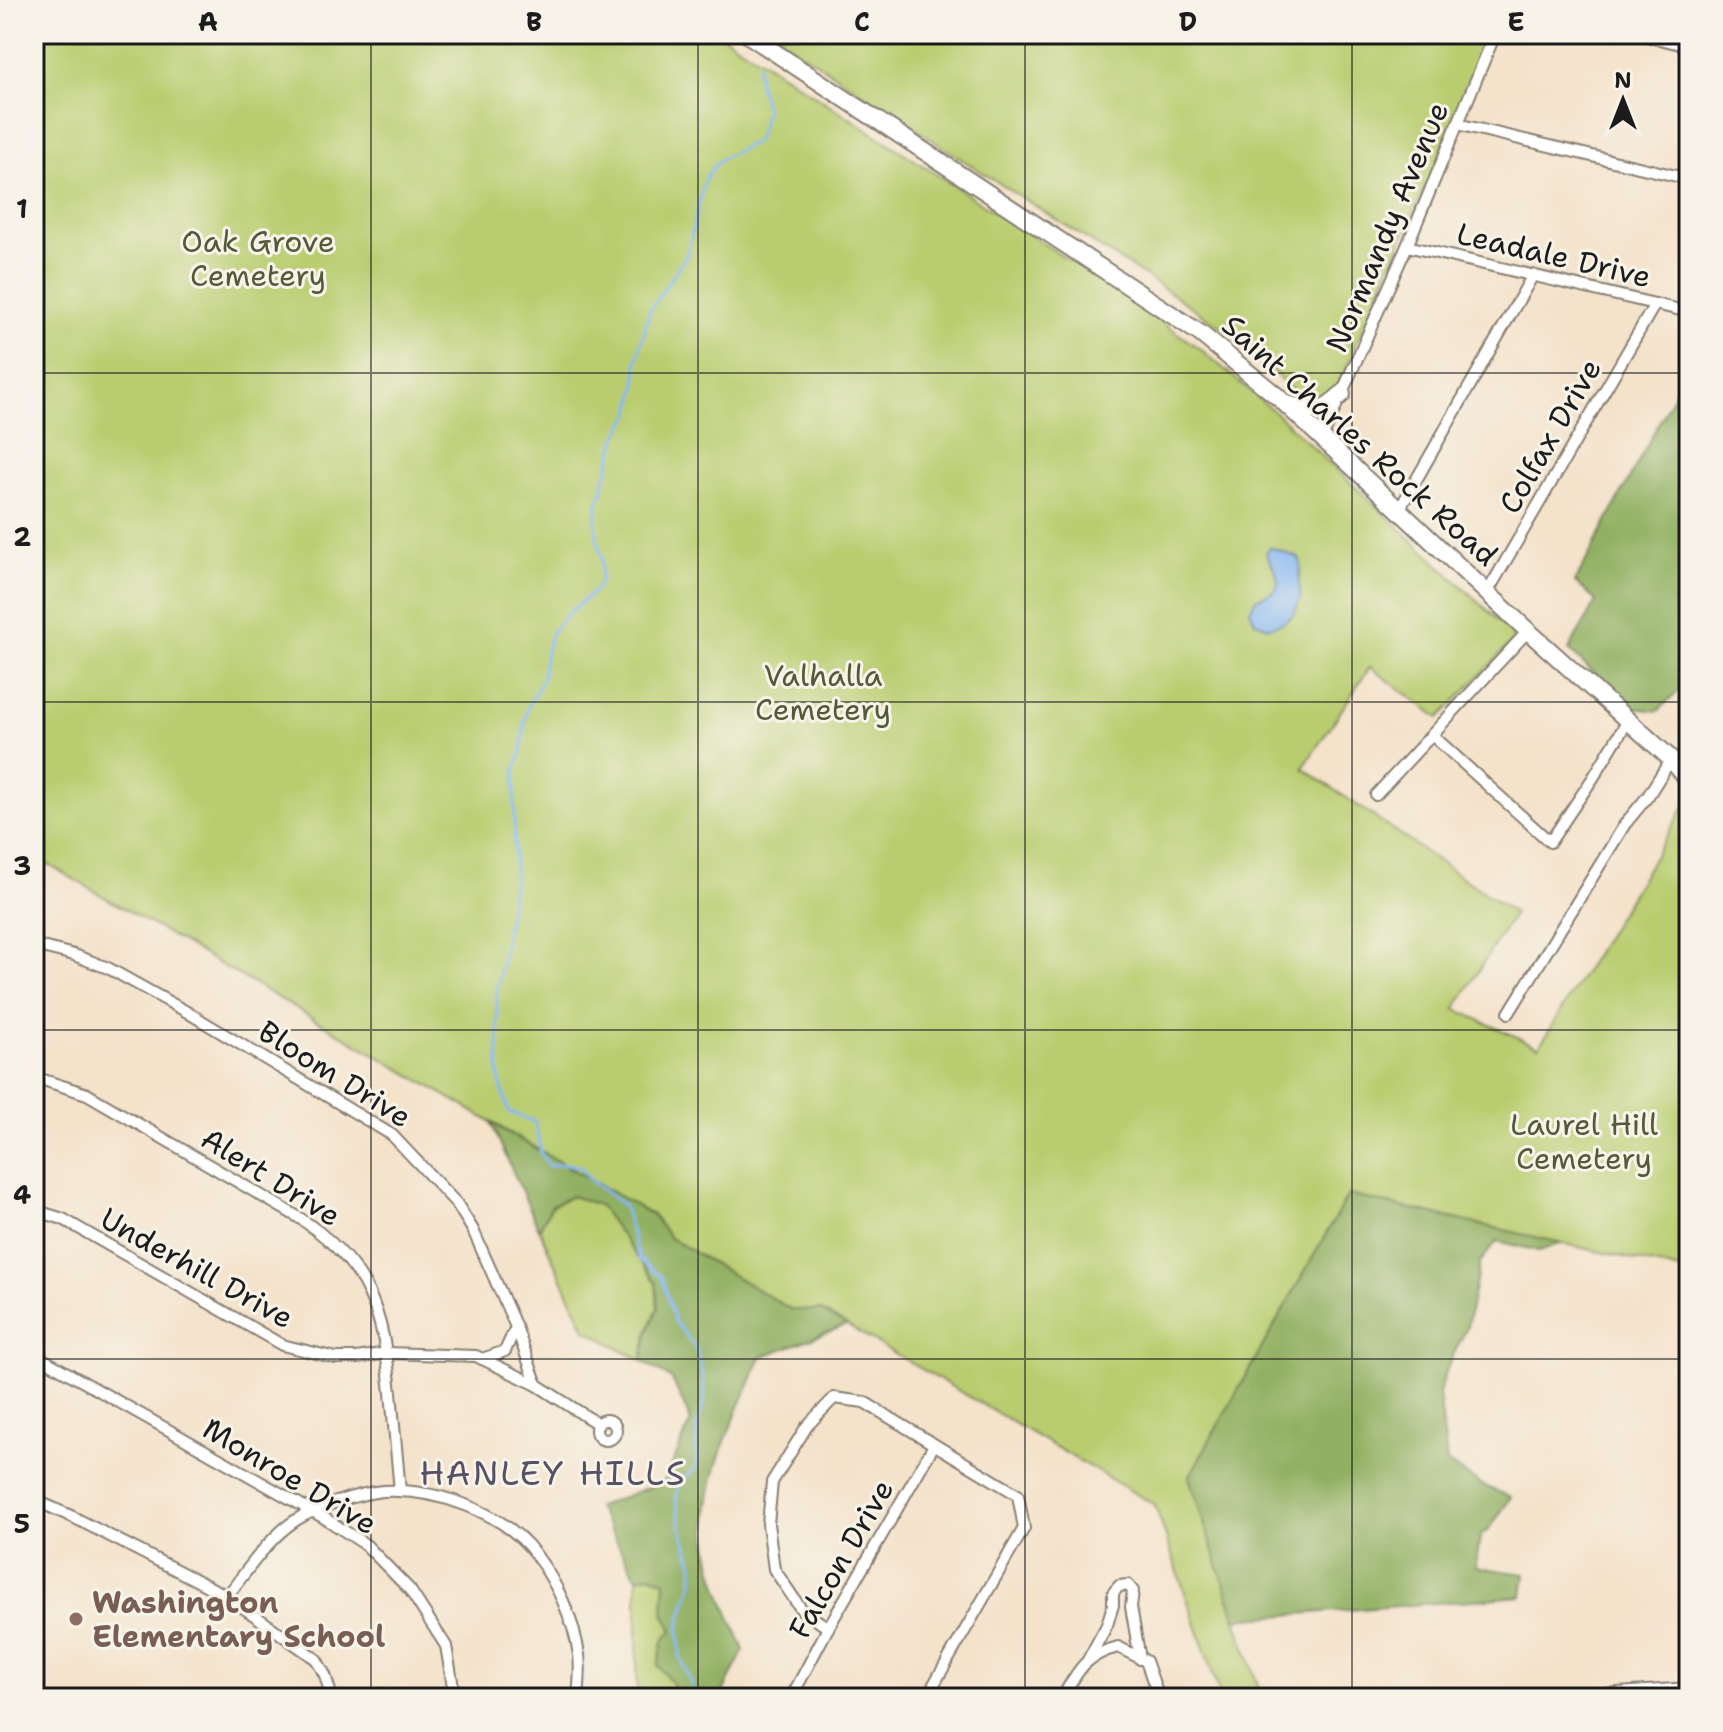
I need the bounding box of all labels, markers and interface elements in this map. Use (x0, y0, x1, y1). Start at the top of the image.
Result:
text: A (198, 4, 218, 39)
text: B (526, 4, 542, 39)
text: C (854, 4, 870, 39)
text: D (1179, 4, 1197, 39)
text: E (1507, 4, 1525, 39)
north arrow (1583, 60, 1663, 140)
text: N (1614, 66, 1632, 95)
street label: Normandy Avenue (1316, 96, 1458, 358)
text: 1 (16, 191, 28, 226)
street label: Leadale Drive (1453, 213, 1655, 297)
park label: Oak Grove Cemetery (181, 221, 335, 296)
street label: Saint Charles Rock Road (1213, 305, 1507, 575)
street label: Colfax Drive (1489, 351, 1611, 521)
text: 2 (13, 519, 31, 554)
park label: Valhalla Cemetery (755, 655, 891, 730)
text: 3 (13, 848, 31, 883)
street label: Bloom Drive (251, 1011, 419, 1137)
park label: Laurel Hill Cemetery (1510, 1104, 1658, 1179)
street label: Alert Drive (194, 1118, 348, 1236)
text: 4 (13, 1177, 31, 1212)
street label: Underhill Drive (93, 1198, 301, 1338)
street label: Monroe Drive (195, 1408, 385, 1544)
district label: HANLEY HILLS (419, 1450, 687, 1496)
street label: Falcon Drive (779, 1472, 903, 1646)
text: 5 (14, 1506, 30, 1541)
place label: Washington Elementary School (92, 1582, 385, 1657)
marker: Washington Elementary School (67, 1610, 85, 1628)

